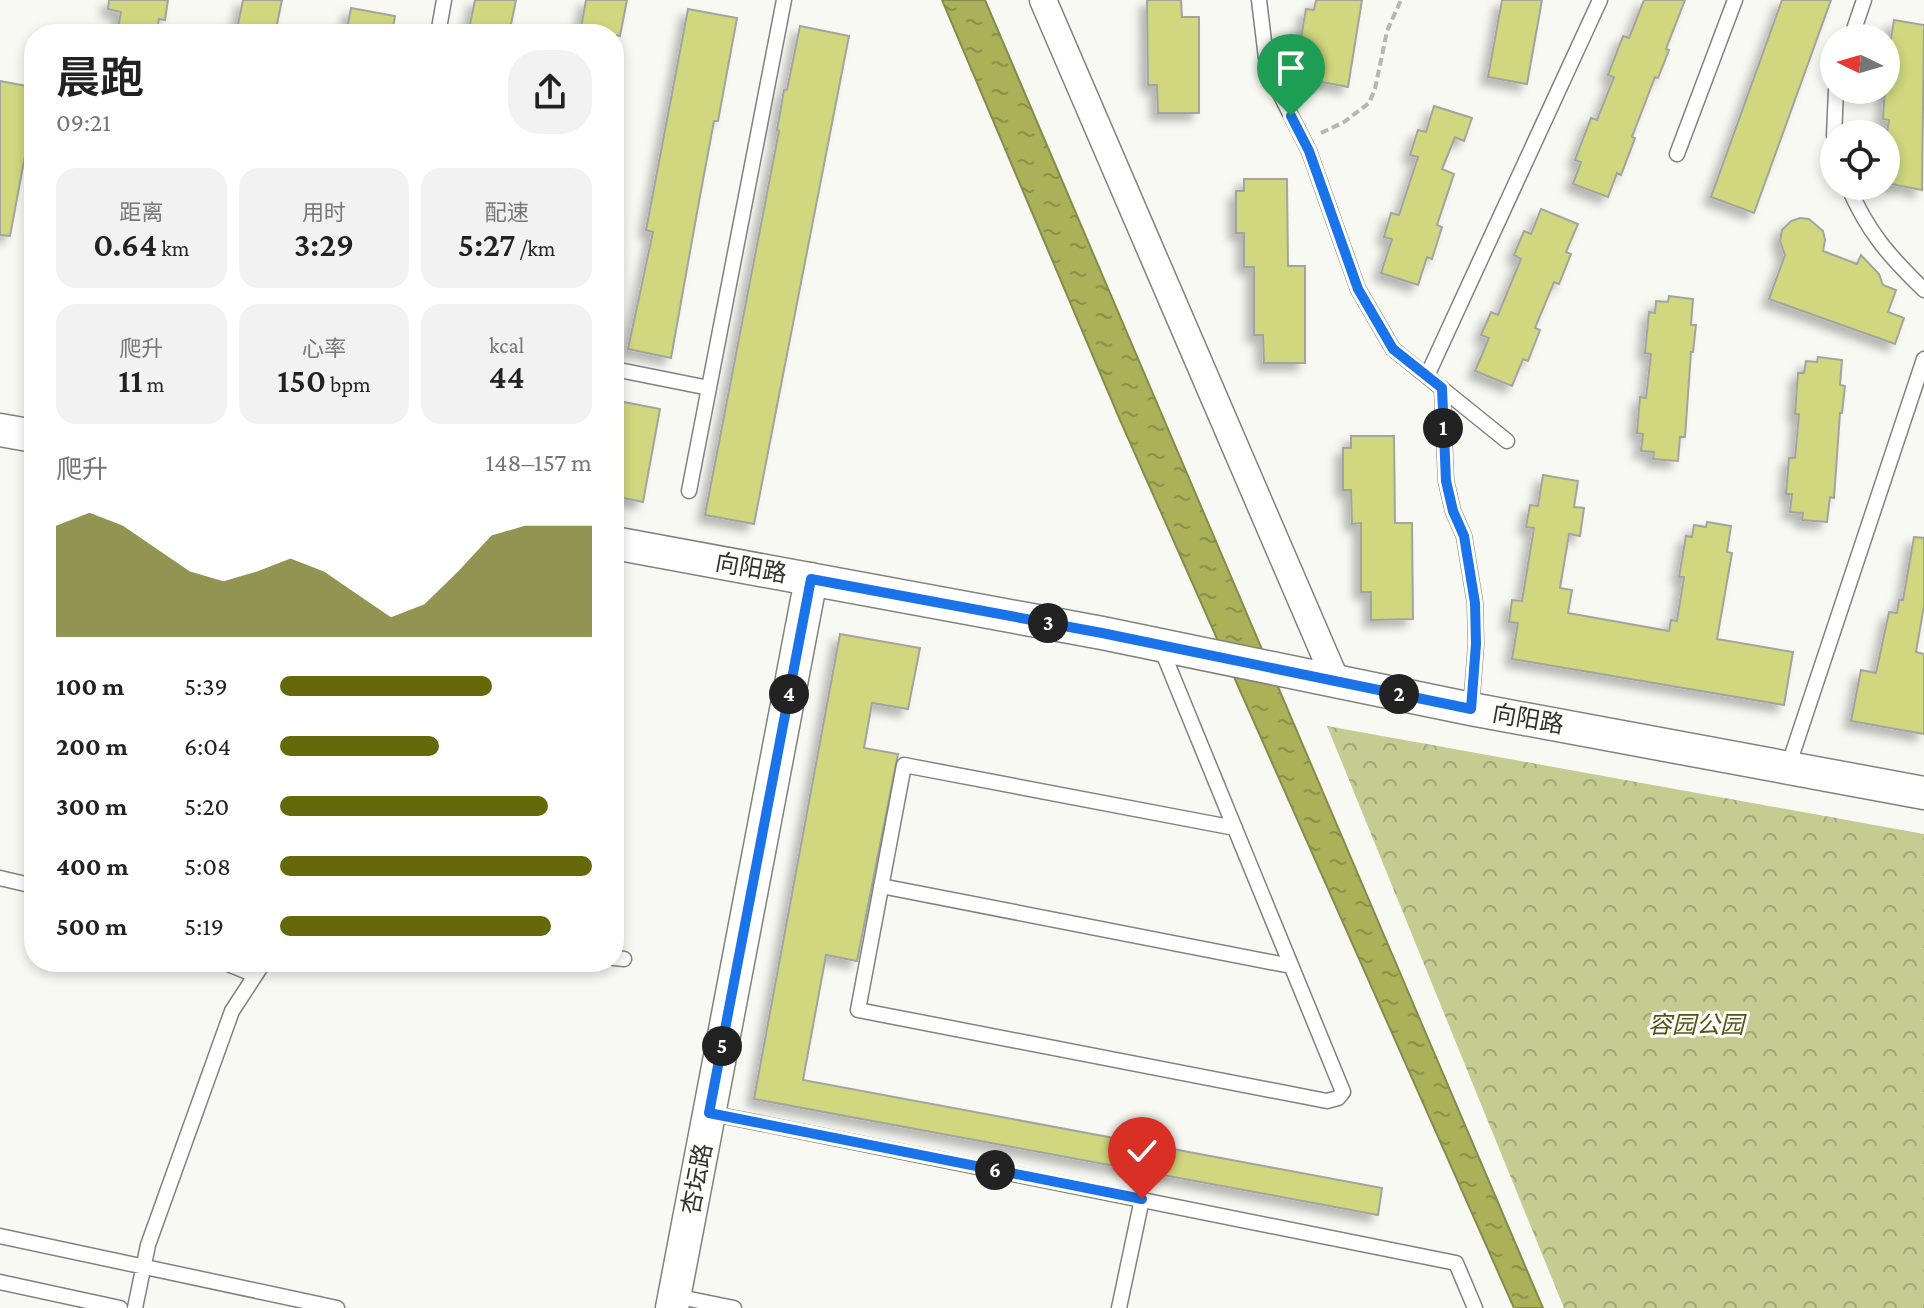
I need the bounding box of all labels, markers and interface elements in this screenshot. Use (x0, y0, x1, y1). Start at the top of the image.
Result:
north arrow (1820, 24, 1900, 104)
map controls (1820, 24, 1900, 200)
pin (1257, 34, 1325, 116)
icon: arrive (1269, 46, 1313, 90)
button: share (508, 50, 592, 134)
text: 晨跑 (56, 54, 144, 102)
text: 09:21 (56, 108, 111, 137)
button: locate (1820, 120, 1900, 200)
text: 距离 (119, 200, 163, 225)
text: 用时 (302, 200, 346, 225)
text: 配速 (485, 200, 529, 225)
text: 0.64 (93, 226, 157, 263)
text: 3:29 (294, 226, 354, 263)
text: 5:27 (458, 226, 515, 263)
text: km (157, 236, 189, 261)
text: /km (515, 236, 556, 261)
text: kcal (489, 333, 524, 358)
text: 爬升 (119, 336, 163, 361)
text: 心率 (302, 336, 346, 361)
text: 44 (489, 358, 525, 395)
text: 11 (118, 362, 143, 399)
text: 150 (277, 362, 326, 399)
text: m (143, 372, 164, 397)
text: bpm (326, 372, 371, 397)
pin: 1 (1423, 408, 1463, 448)
text: 1 (1439, 415, 1447, 440)
text: 148–157 m (486, 448, 592, 477)
text: 爬升 (56, 455, 108, 484)
street label: 向阳路 (713, 548, 789, 587)
pin: 3 (1028, 603, 1068, 643)
text: 3 (1043, 610, 1053, 635)
text: 100 m (56, 672, 124, 701)
text: 5:39 (184, 672, 228, 701)
pin: 4 (769, 674, 809, 714)
pin: 2 (1379, 674, 1419, 714)
text: 4 (783, 681, 795, 706)
text: 2 (1393, 681, 1405, 706)
street label: 向阳路 (1490, 699, 1566, 738)
text: 200 m (56, 732, 128, 761)
text: 6:04 (184, 732, 231, 761)
text: 300 m (56, 792, 127, 821)
text: 5:20 (184, 792, 229, 821)
text: 400 m (56, 852, 129, 881)
text: 5:08 (184, 852, 231, 881)
text: 500 m (56, 912, 127, 941)
text: 5:19 (184, 912, 224, 941)
park label: 容园公园 (1648, 1011, 1747, 1038)
pin: 5 (702, 1026, 742, 1066)
text: 5 (717, 1033, 727, 1058)
pin (1108, 1117, 1176, 1199)
icon: check (1120, 1129, 1164, 1173)
street label: 杏坛路 (676, 1141, 717, 1217)
pin: 6 (975, 1150, 1015, 1190)
text: 6 (989, 1157, 1001, 1182)

